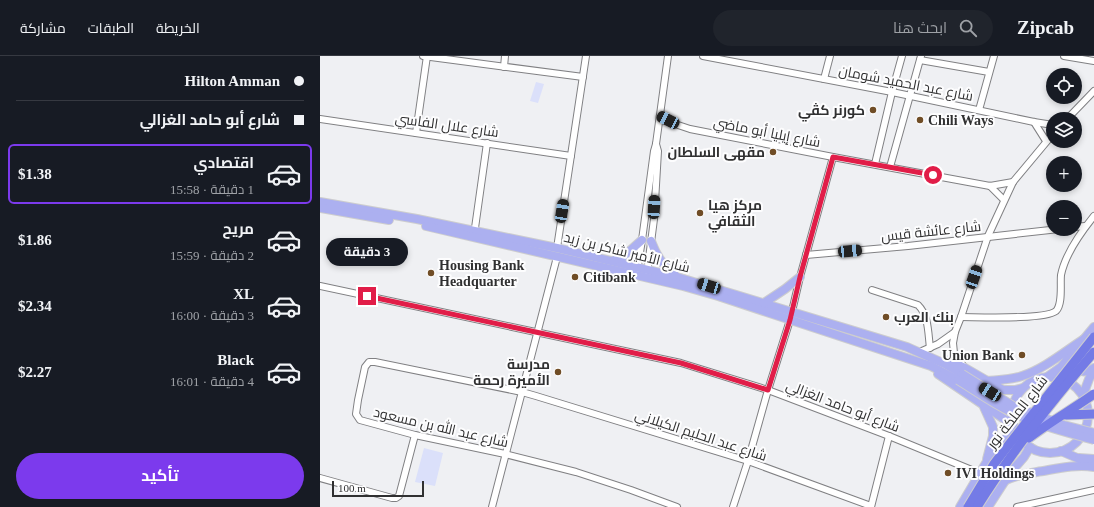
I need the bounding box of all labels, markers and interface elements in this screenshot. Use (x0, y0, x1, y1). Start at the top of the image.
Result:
search box (713, 10, 993, 46)
icon: search (957, 17, 979, 39)
text: Zipcab (1017, 17, 1074, 38)
text: ابحث هنا (893, 20, 947, 36)
text: مشاركة (20, 21, 66, 36)
text: الطبقات (88, 21, 134, 36)
text: الخريطة (156, 21, 200, 36)
street label: شارع عبد الحميد شومان (837, 63, 974, 105)
map controls (1046, 68, 1082, 236)
button: locate (1046, 68, 1082, 104)
text: Hilton Amman (185, 73, 280, 89)
place label: كورنر كڤي (798, 102, 865, 122)
marker: كورنر كڤي (868, 105, 878, 115)
car (655, 109, 681, 131)
street label: شارع علال الفاسي (394, 111, 500, 143)
text: شارع أبو حامد الغزالي (140, 112, 280, 128)
button: layers (1046, 112, 1082, 148)
street label: شارع إيليا أبو ماضي (712, 113, 822, 153)
place label: Chili Ways (928, 113, 994, 128)
marker: Chili Ways (915, 115, 925, 125)
place label: مقهى السلطان (668, 145, 765, 161)
marker: مقهى السلطان (768, 147, 778, 157)
text: اقتصادي (194, 155, 254, 171)
icon: car (266, 156, 302, 192)
button: + (1046, 156, 1082, 192)
text: $1.38 (18, 166, 52, 182)
route start (924, 166, 942, 184)
text: 1 دقيقة · 15:58 (170, 182, 254, 197)
car (647, 195, 661, 219)
car (554, 198, 570, 224)
place label: مركز هيا الثقافي (708, 198, 762, 233)
button: − (1046, 200, 1082, 236)
marker: مركز هيا الثقافي (695, 208, 705, 218)
street label: شارع عائشة قيس (880, 219, 982, 245)
text: مريح (222, 221, 254, 237)
icon: car (266, 222, 302, 258)
street label: شارع الأمير شاكر بن زيد (562, 230, 691, 276)
text: $1.86 (18, 232, 52, 248)
callout: 3 دقيقة (326, 238, 408, 266)
text: 3 دقيقة (344, 244, 390, 259)
car (838, 244, 862, 258)
text: 2 دقيقة · 15:59 (170, 248, 254, 263)
place label: Housing Bank Headquarter (439, 258, 524, 289)
car (964, 264, 984, 290)
marker: Housing Bank Headquarter (426, 268, 436, 278)
place label: Citibank (583, 270, 636, 285)
marker: Citibank (570, 272, 580, 282)
car (696, 277, 722, 295)
text: XL (233, 286, 254, 302)
route end (358, 287, 376, 305)
icon: car (266, 288, 302, 324)
text: $2.34 (18, 298, 52, 314)
text: 3 دقيقة · 16:00 (170, 308, 254, 323)
place label: بنك العرب (894, 310, 954, 326)
marker: بنك العرب (881, 312, 891, 322)
place label: Union Bank (942, 348, 1014, 363)
marker: Union Bank (1017, 350, 1027, 360)
text: Black (217, 352, 254, 368)
icon: car (266, 354, 302, 390)
place label: مدرسة الأميرة رحمة (473, 357, 550, 389)
text: $2.27 (18, 364, 52, 380)
marker: مدرسة الأميرة رحمة (553, 367, 563, 377)
street label: شارع الملكة نور (984, 373, 1051, 453)
text: 4 دقيقة · 16:01 (170, 374, 254, 389)
street label: شارع أبو حامد الغزالي (783, 376, 902, 439)
car (977, 381, 1003, 403)
street label: شارع عبد الله بن مسعود (372, 403, 510, 451)
street label: شارع عبد الحليم الكيلاني (632, 407, 769, 468)
button: تأكيد (16, 453, 304, 499)
place label: IVI Holdings (956, 466, 1035, 481)
marker: IVI Holdings (943, 468, 953, 478)
scale bar (332, 479, 424, 498)
text: 100 m (338, 482, 366, 494)

